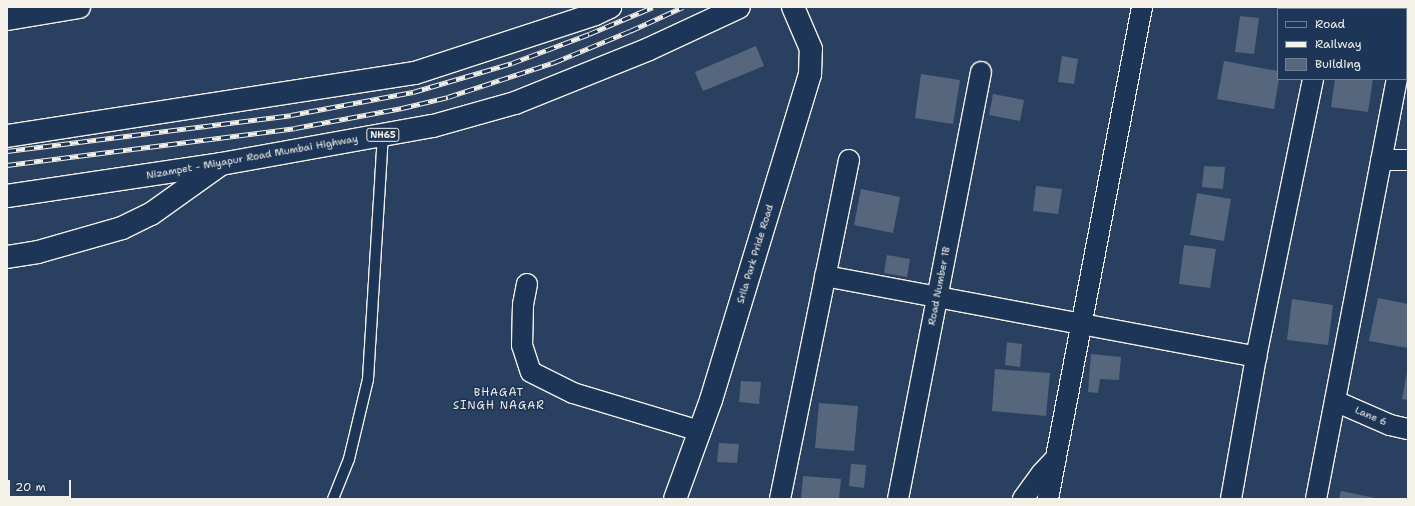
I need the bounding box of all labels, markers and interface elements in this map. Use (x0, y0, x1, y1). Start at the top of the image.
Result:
legend (1277, 8, 1407, 80)
text: Road (1315, 16, 1345, 32)
text: Railway (1315, 36, 1362, 52)
text: Building (1315, 56, 1361, 72)
road number: NH65 (366, 128, 400, 142)
street label: Nizampet - Miyapur Road Mumbai Highway (145, 132, 359, 182)
street label: Srila Park Pride Road (734, 203, 776, 305)
street label: Road Number 1B (925, 246, 953, 326)
district label: BHAGAT SINGH NAGAR (453, 387, 545, 413)
street label: Lane 6 (1353, 404, 1389, 428)
scale bar (10, 472, 73, 498)
text: 20 m (15, 479, 46, 495)

